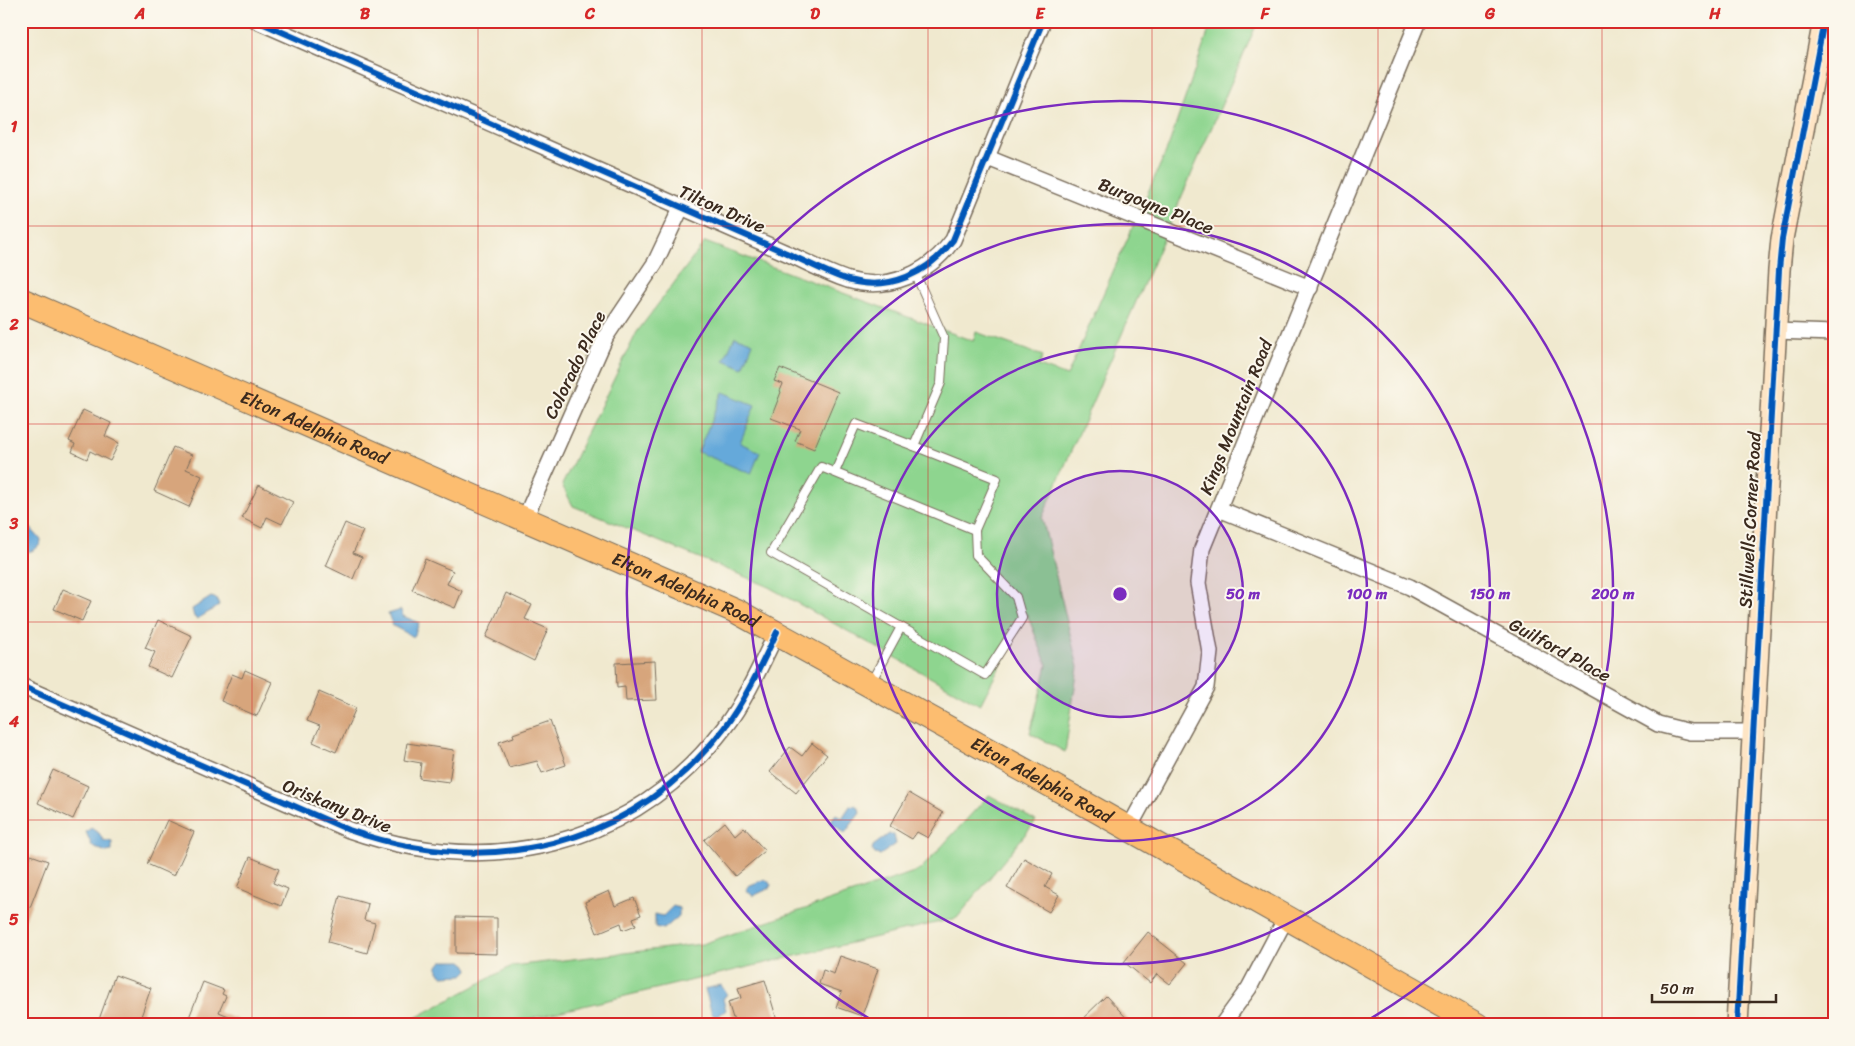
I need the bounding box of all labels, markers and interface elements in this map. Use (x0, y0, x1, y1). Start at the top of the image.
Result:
text: A (134, 0, 145, 28)
text: B (360, 0, 371, 28)
text: C (584, 0, 596, 28)
text: D (810, 0, 820, 28)
text: E (1036, 0, 1046, 28)
text: F (1260, 0, 1271, 28)
text: G (1484, 0, 1496, 28)
text: H (1708, 0, 1721, 28)
text: 1 (11, 112, 18, 141)
street label: Burgoyne Place (1093, 168, 1219, 244)
street label: Tilton Drive (673, 176, 771, 242)
street label: Colorado Place (535, 305, 615, 425)
text: 2 (8, 310, 19, 339)
street label: Kings Mountain Road (1190, 333, 1282, 500)
street label: Elton Adelphia Road (235, 381, 395, 475)
street label: Stillwells Corner Road (1729, 430, 1771, 609)
text: 3 (9, 509, 19, 538)
street label: Elton Adelphia Road (607, 543, 767, 638)
text: 50 m (1226, 581, 1261, 607)
text: 100 m (1347, 581, 1388, 607)
text: 150 m (1470, 581, 1511, 607)
text: 200 m (1590, 581, 1635, 607)
centre of rings (1111, 585, 1129, 603)
street label: Guilford Place (1503, 609, 1617, 691)
text: 4 (8, 707, 19, 736)
street label: Elton Adelphia Road (965, 728, 1120, 833)
street label: Oriskany Drive (278, 770, 396, 842)
text: 5 (9, 905, 19, 934)
scale bar (1652, 971, 1776, 1003)
text: 50 m (1660, 976, 1695, 1002)

